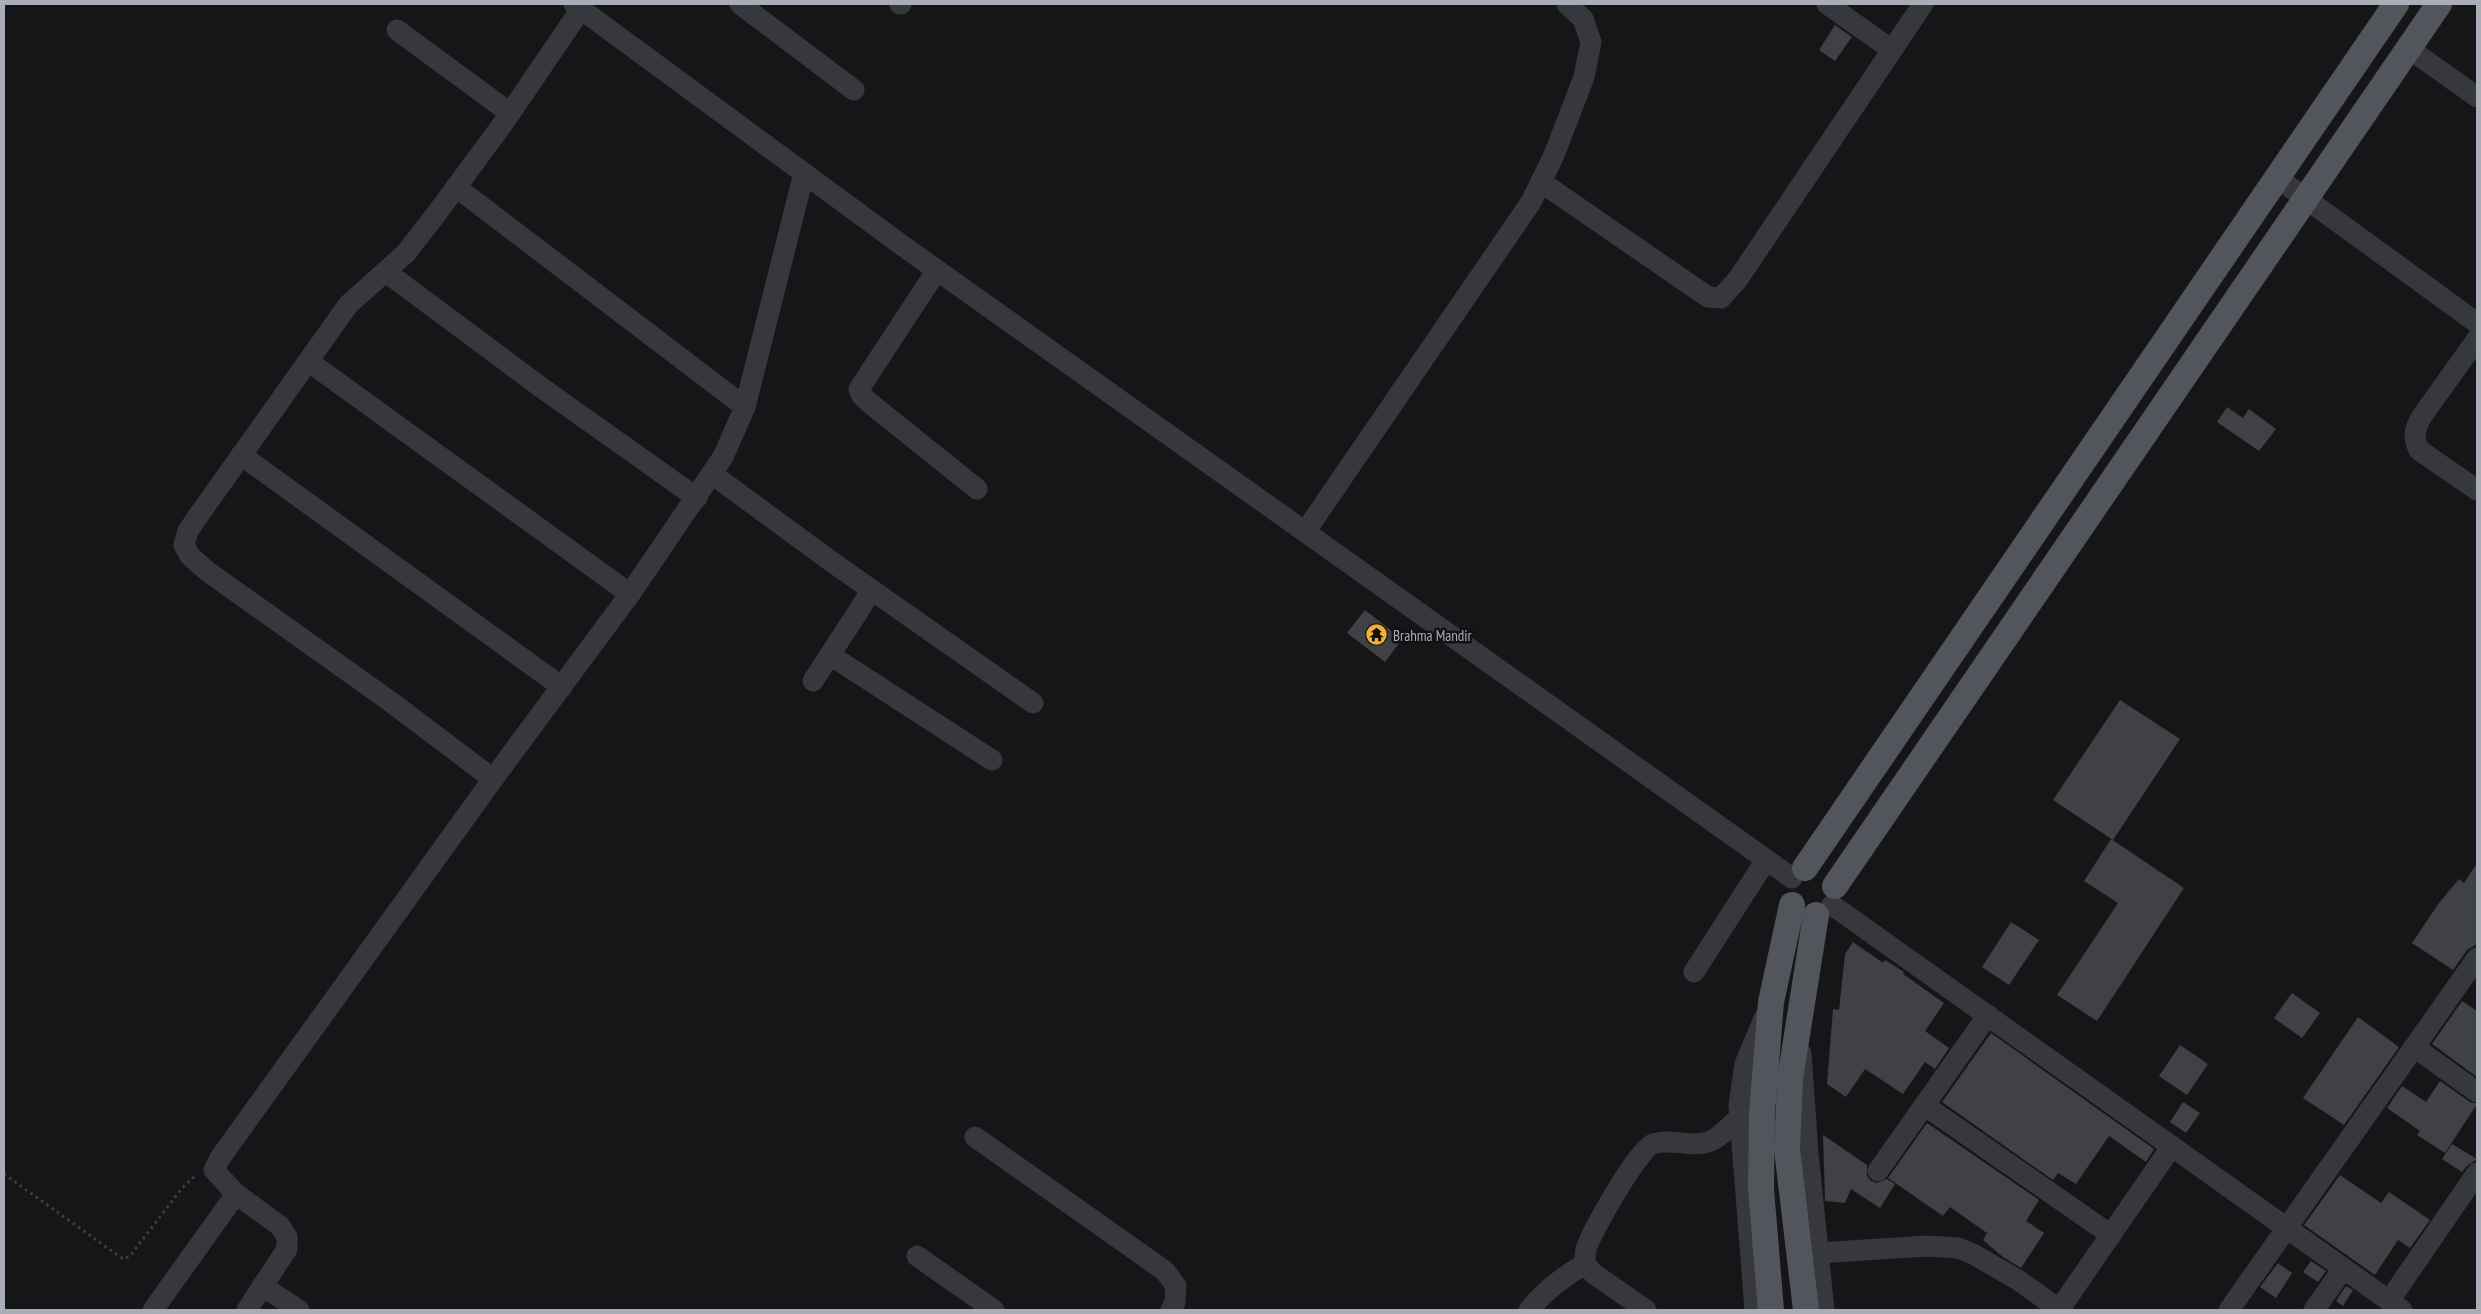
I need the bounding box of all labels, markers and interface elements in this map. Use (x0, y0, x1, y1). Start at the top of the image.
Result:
temple icon: Brahma Mandir (1365, 623, 1389, 647)
place label: Brahma Mandir (1393, 626, 1473, 645)

